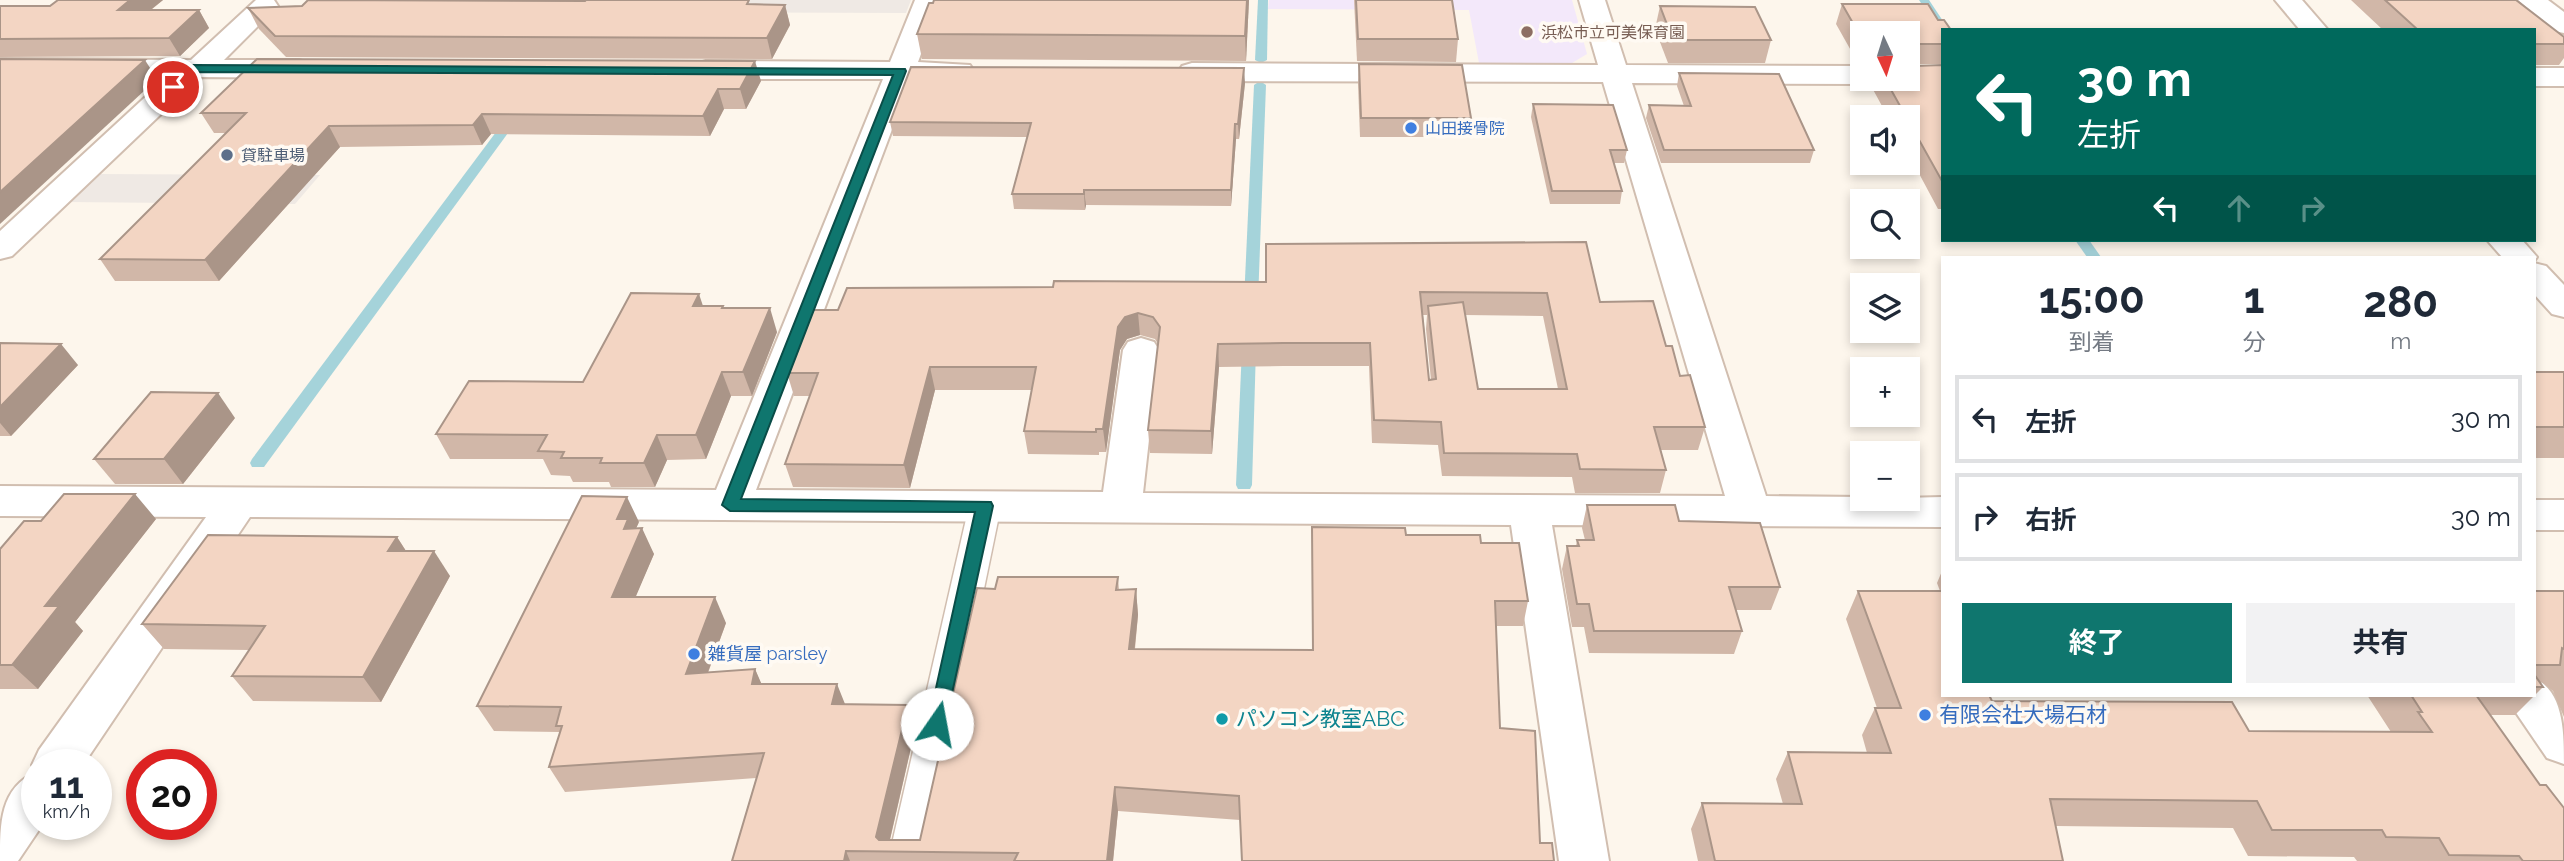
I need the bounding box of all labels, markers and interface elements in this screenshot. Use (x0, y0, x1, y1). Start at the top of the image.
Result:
north arrow (1850, 21, 1920, 91)
map controls (1850, 21, 1920, 511)
place label: 浜松市立可美保育園 (1541, 23, 1685, 42)
marker: 浜松市立可美保育園 (1519, 24, 1535, 40)
text: 30 m (2077, 50, 2192, 107)
icon: left (1962, 56, 2053, 147)
pin (143, 57, 203, 117)
icon: arrive (154, 68, 192, 106)
button: sound (1850, 105, 1920, 175)
text: 左折 (2077, 116, 2141, 153)
place label: 山田接骨院 (1425, 119, 1505, 138)
marker: 山田接骨院 (1403, 120, 1419, 136)
place label: 貸駐車場 (241, 146, 305, 165)
marker: 貸駐車場 (219, 147, 235, 163)
button: search (1850, 189, 1920, 259)
icon: left (2147, 189, 2185, 227)
icon: ahead (2220, 189, 2258, 227)
icon: right (2293, 189, 2331, 227)
button: layers (1850, 273, 1920, 343)
text: 15:00 (2039, 274, 2145, 323)
text: 1 (2244, 274, 2264, 323)
text: 280 (2363, 278, 2438, 327)
text: m (2390, 327, 2411, 354)
text: 到着 (2069, 328, 2115, 355)
text: 分 (2243, 328, 2266, 355)
button: + (1850, 357, 1920, 427)
icon: left (1966, 400, 2004, 438)
text: 30 m (2451, 404, 2511, 434)
text: 左折 (2025, 407, 2077, 437)
button: − (1850, 441, 1920, 511)
icon: right (1966, 498, 2004, 536)
text: 30 m (2451, 502, 2511, 532)
text: 右折 (2025, 505, 2077, 535)
button: 終了 (1962, 603, 2232, 683)
button: 共有 (2246, 603, 2515, 683)
place label: 雑貨屋 parsley (708, 643, 828, 664)
marker: 雑貨屋 parsley (686, 646, 702, 662)
position arrow (900, 687, 974, 761)
place label: 有限会社大場石材 (1939, 702, 2107, 727)
place label: パソコン教室ABC (1236, 706, 1405, 731)
marker: 有限会社大場石材 (1917, 707, 1933, 723)
marker: パソコン教室ABC (1214, 711, 1230, 727)
speed limit sign: 20 (126, 749, 217, 840)
text: 11 (49, 765, 84, 806)
text: km/h (43, 801, 90, 822)

